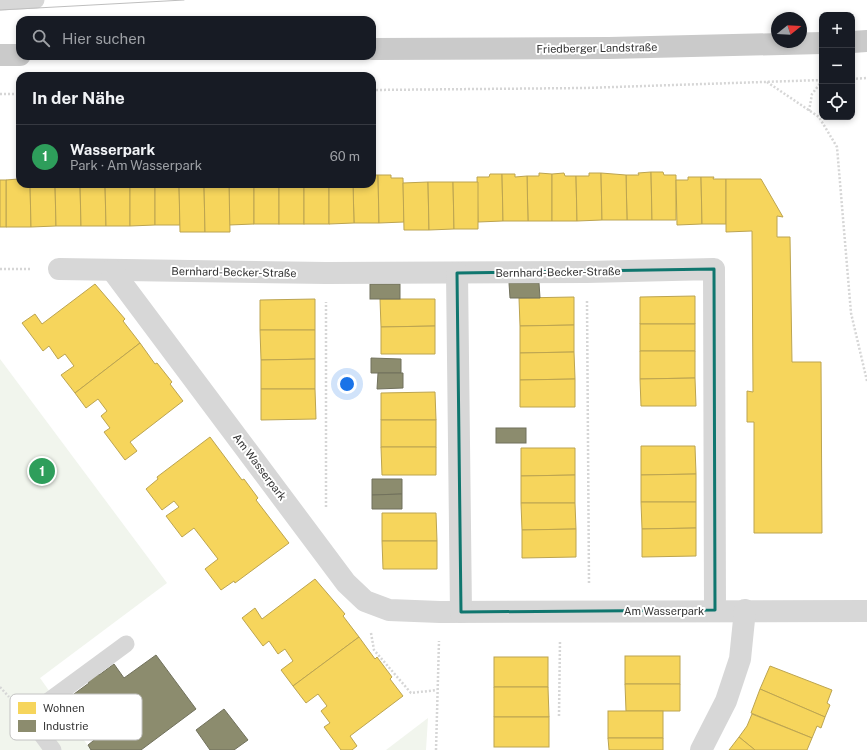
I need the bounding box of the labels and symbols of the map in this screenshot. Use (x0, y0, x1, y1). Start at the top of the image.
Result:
north arrow (771, 12, 807, 48)
street label: Friedberger Landstraße (536, 41, 658, 55)
street label: Bernhard-Becker-Straße (171, 265, 297, 279)
street label: Bernhard-Becker-Straße (495, 265, 621, 279)
your location (337, 374, 357, 394)
street label: Am Wasserpark (231, 431, 289, 503)
pin: 1 (29, 456, 55, 486)
street label: Am Wasserpark (624, 605, 704, 617)
legend (10, 694, 142, 740)
text: Wohnen (43, 702, 84, 714)
text: Industrie (43, 720, 88, 732)

